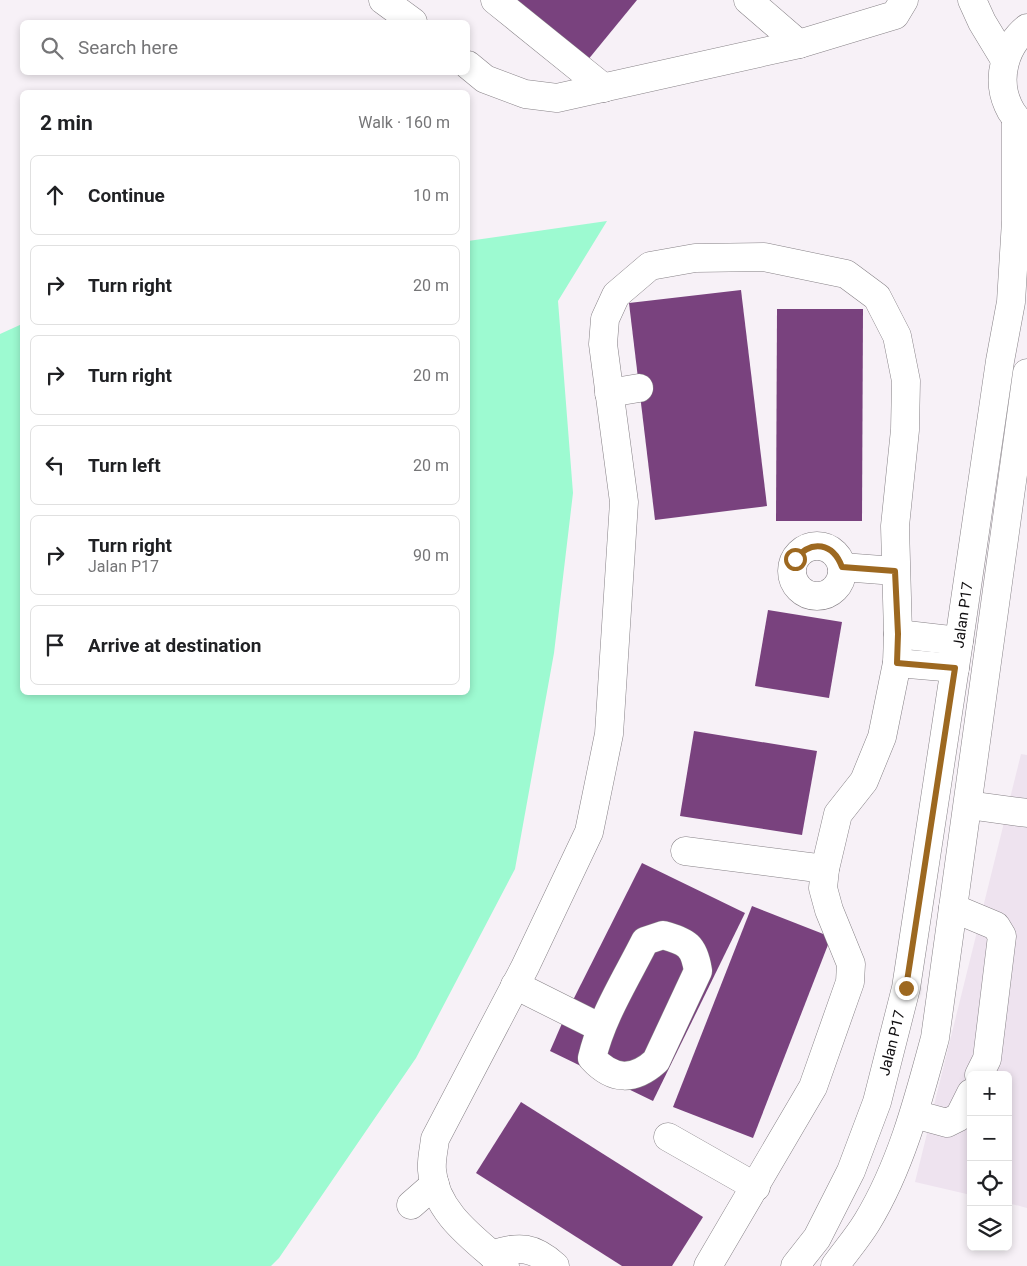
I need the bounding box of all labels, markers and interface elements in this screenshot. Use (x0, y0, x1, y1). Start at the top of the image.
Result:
search box (20, 20, 470, 75)
icon: search (38, 34, 66, 62)
text: Search here (78, 36, 178, 59)
text: 2 min (40, 111, 93, 135)
text: Walk · 160 m (358, 113, 450, 132)
icon: ahead (41, 181, 69, 209)
text: Continue (88, 184, 165, 207)
text: 10 m (413, 186, 449, 205)
icon: right (41, 271, 69, 299)
text: Turn right (88, 274, 172, 297)
text: 20 m (413, 276, 449, 295)
icon: right (41, 361, 69, 389)
text: Turn right (88, 364, 172, 387)
text: 20 m (413, 366, 449, 385)
icon: left (41, 451, 69, 479)
text: Turn left (88, 454, 161, 477)
text: 20 m (413, 456, 449, 475)
text: Turn right (88, 534, 172, 557)
icon: right (41, 541, 69, 569)
text: 90 m (413, 546, 449, 565)
route start (784, 548, 807, 571)
text: Jalan P17 (88, 557, 159, 576)
street label: Jalan P17 (949, 581, 977, 649)
icon: arrive (41, 631, 69, 659)
text: Arrive at destination (88, 634, 261, 657)
route end (895, 977, 918, 1000)
street label: Jalan P17 (875, 1009, 909, 1077)
map controls (967, 1071, 1012, 1251)
button: + (967, 1071, 1012, 1116)
button: − (967, 1116, 1012, 1161)
button: locate (967, 1161, 1012, 1206)
button: layers (967, 1206, 1012, 1251)

